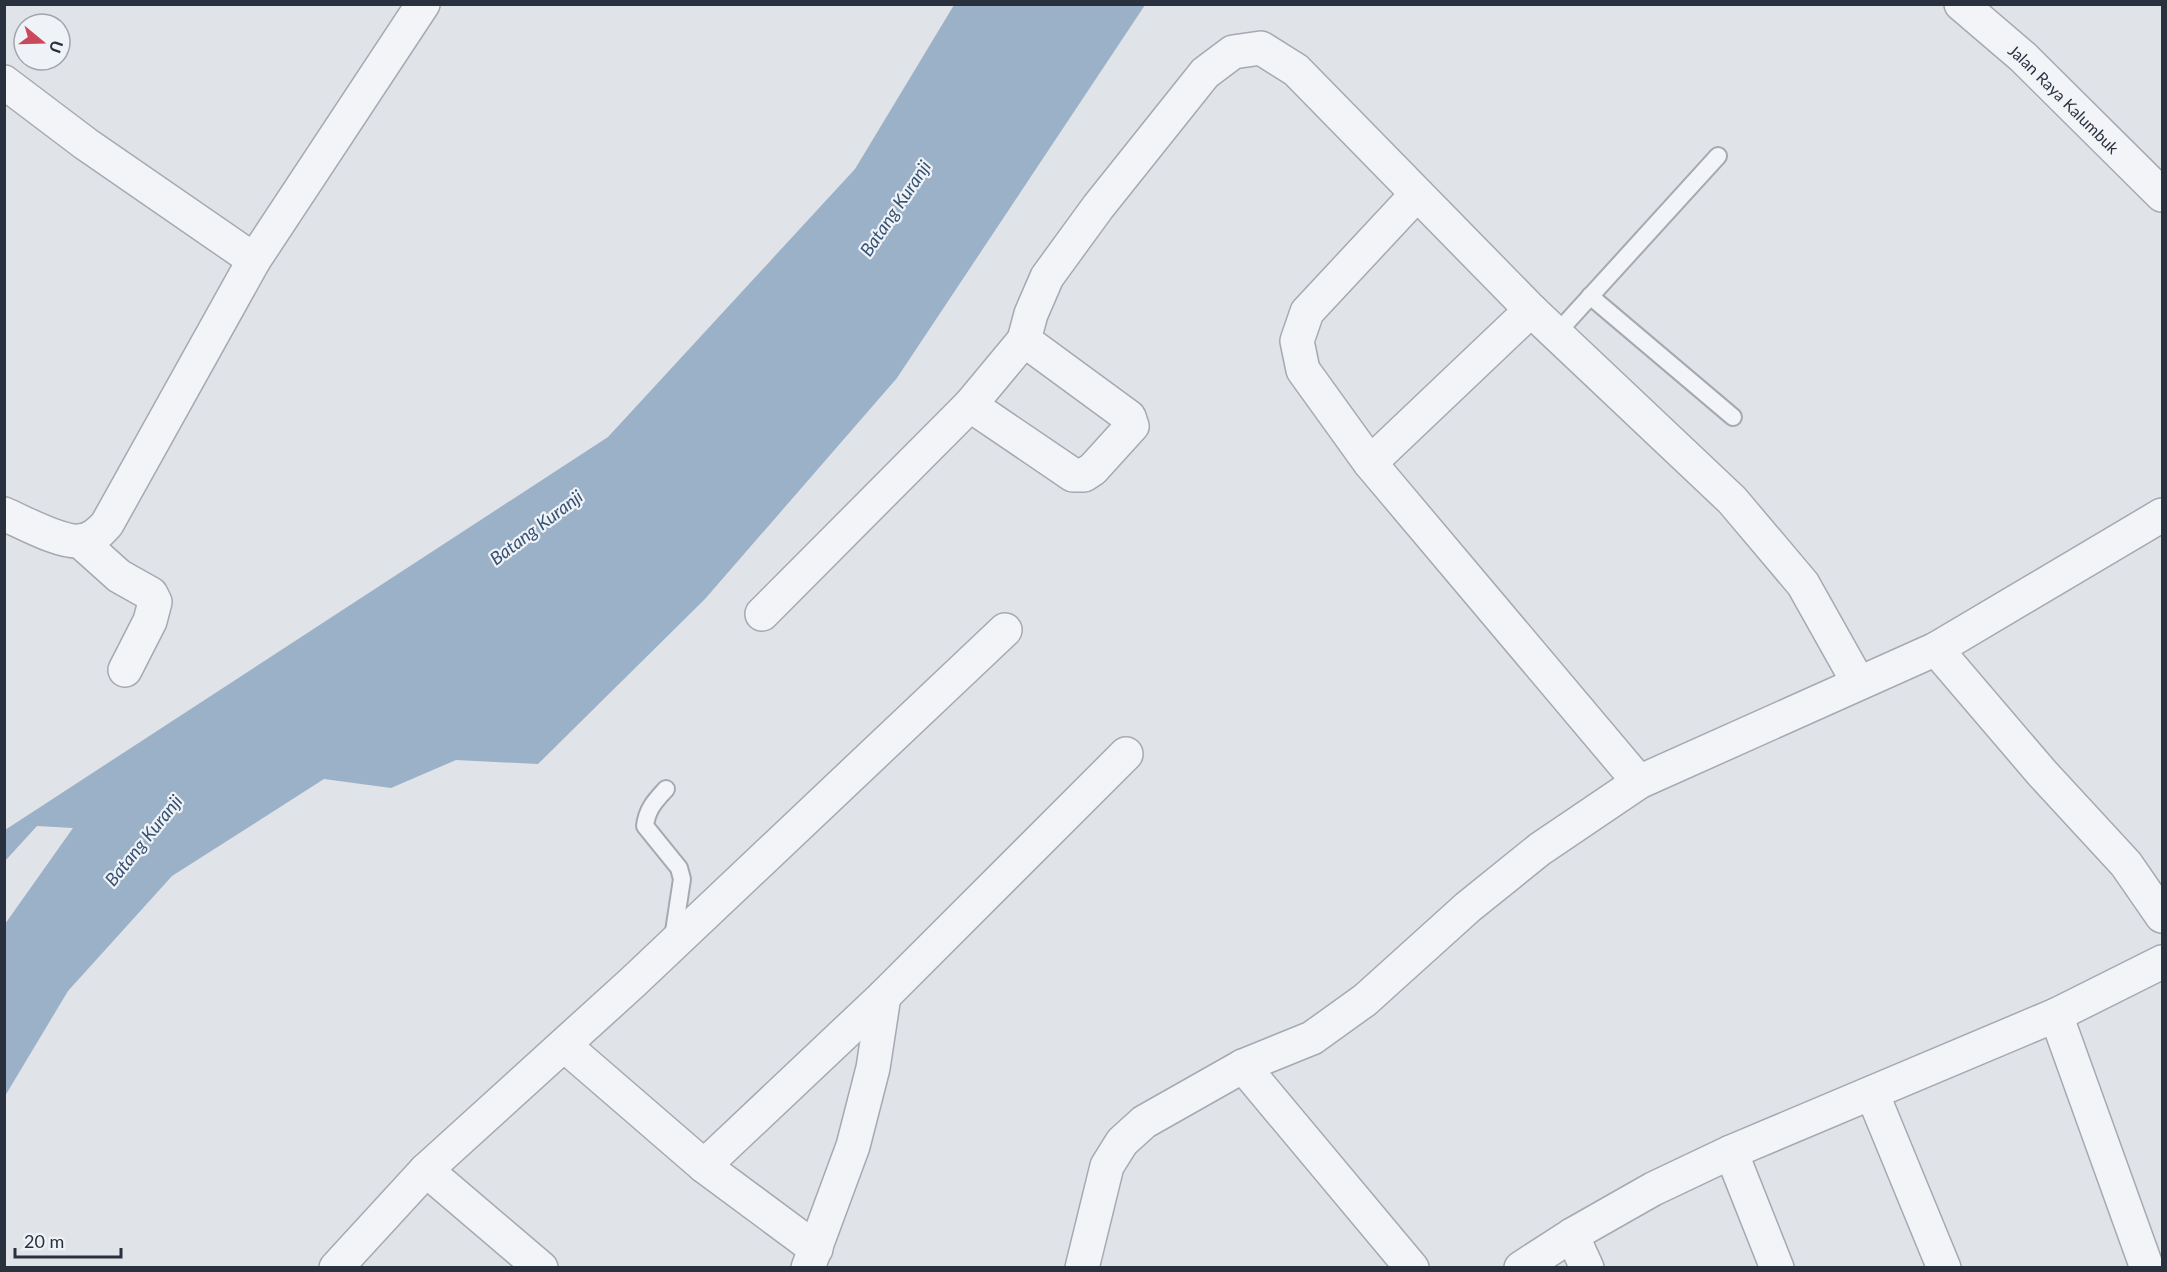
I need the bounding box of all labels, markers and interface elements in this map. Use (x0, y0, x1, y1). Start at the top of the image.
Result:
north arrow (12, 12, 72, 72)
text: U (46, 38, 68, 56)
street label: Jalan Raya Kalumbuk (2005, 40, 2124, 157)
water label: Batang Kuranji (855, 156, 935, 260)
water label: Batang Kuranji (485, 485, 587, 569)
water label: Batang Kuranji (100, 790, 186, 890)
scale bar (15, 1221, 122, 1259)
text: 20 m (24, 1230, 64, 1252)

